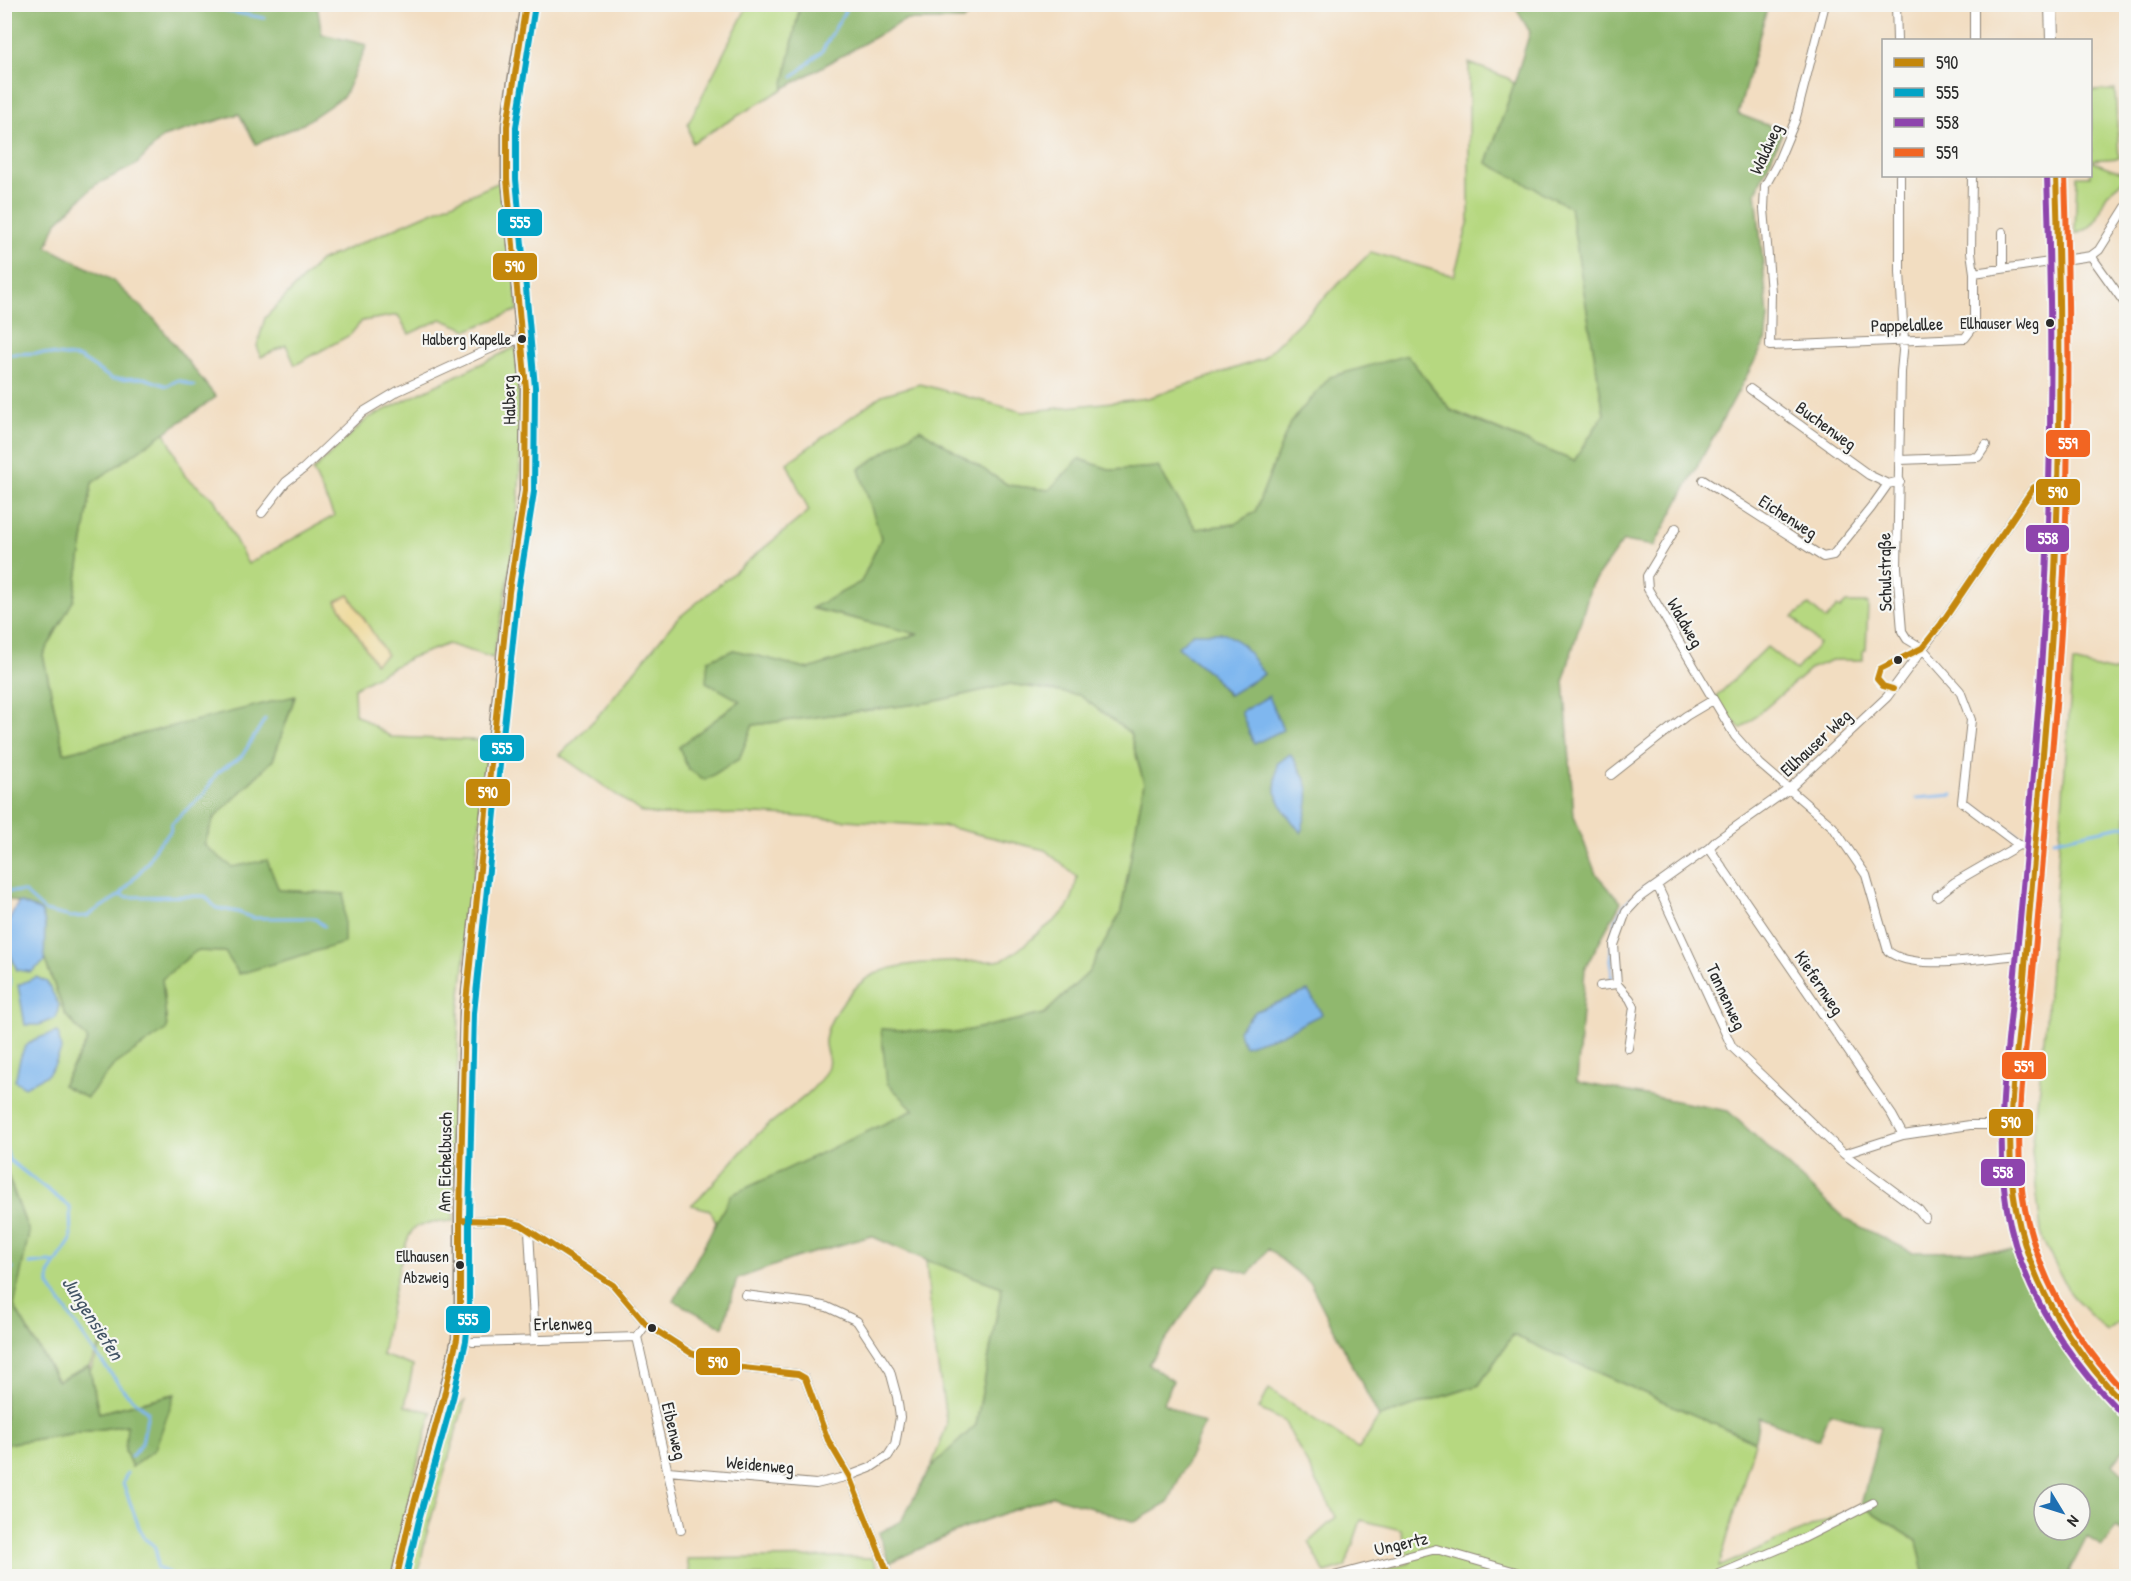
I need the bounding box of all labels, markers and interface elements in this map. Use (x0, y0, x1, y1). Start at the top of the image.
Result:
legend (1882, 39, 2092, 177)
text: 590 (1936, 50, 1958, 75)
text: 555 (1936, 80, 1959, 105)
text: 558 (1936, 110, 1959, 135)
street label: Waldweg (1743, 119, 1788, 178)
text: 559 (1936, 140, 1958, 165)
line badge: 555 (497, 208, 543, 237)
text: 555 (510, 211, 530, 233)
line badge: 590 (492, 252, 538, 281)
text: 590 (505, 255, 525, 277)
street label: Pappelallee (1870, 311, 1944, 338)
place label: Ellhauser Weg (1960, 312, 2039, 334)
marker: Ellhauser Weg (2044, 317, 2056, 329)
place label: Halberg Kapelle (422, 328, 512, 350)
marker: Halberg Kapelle (516, 333, 528, 345)
street label: Halberg (496, 375, 521, 425)
street label: Buchenweg (1791, 395, 1862, 456)
line badge: 559 (2045, 429, 2091, 458)
text: 559 (2058, 432, 2078, 454)
line badge: 590 (2035, 478, 2081, 506)
text: 590 (2048, 481, 2068, 503)
street label: Eichenweg (1754, 488, 1822, 545)
line badge: 558 (2025, 524, 2070, 553)
text: 558 (2038, 527, 2058, 549)
street label: Schulstraße (1871, 532, 1898, 612)
street label: Waldweg (1661, 593, 1710, 652)
unlabelled marker (1892, 654, 1904, 666)
street label: Ellhauser Weg (1775, 703, 1857, 782)
line badge: 555 (479, 734, 525, 762)
text: 555 (492, 737, 512, 759)
line badge: 590 (465, 778, 511, 807)
text: 590 (478, 781, 498, 803)
street label: Kiefernweg (1789, 946, 1850, 1020)
street label: Tannenweg (1700, 960, 1753, 1034)
line badge: 559 (2001, 1051, 2047, 1080)
text: 559 (2014, 1055, 2034, 1077)
line badge: 590 (1988, 1108, 2034, 1137)
street label: Am Eichelbusch (431, 1111, 458, 1212)
text: 590 (2001, 1111, 2021, 1133)
line badge: 558 (1980, 1158, 2026, 1187)
text: 558 (1993, 1161, 2013, 1183)
place label: Ellhausen Abzweig (396, 1245, 449, 1288)
marker: Ellhausen Abzweig (454, 1259, 466, 1271)
water label: Jungensiefen (55, 1271, 132, 1367)
line badge: 555 (445, 1305, 491, 1334)
text: 555 (458, 1308, 478, 1330)
street label: Erlenweg (534, 1310, 592, 1337)
unlabelled marker (646, 1322, 658, 1334)
line badge: 590 (695, 1347, 741, 1376)
text: 590 (708, 1351, 728, 1373)
street label: Eibenweg (656, 1400, 693, 1462)
street label: Weidenweg (725, 1449, 795, 1480)
north arrow (2032, 1482, 2092, 1542)
text: N (2062, 1511, 2085, 1532)
street label: Ungertz (1372, 1525, 1430, 1562)

